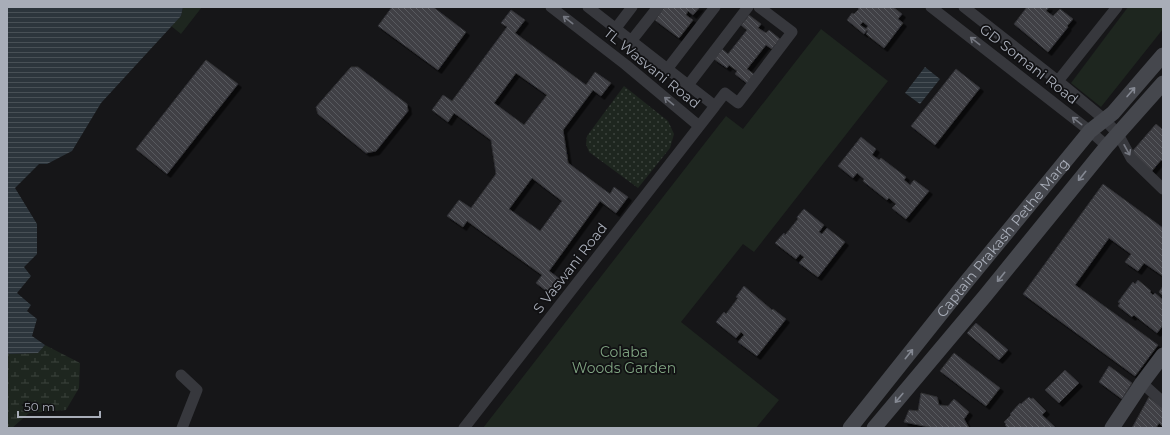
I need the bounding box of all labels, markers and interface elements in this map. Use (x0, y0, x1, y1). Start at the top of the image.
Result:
one-way arrow (562, 16, 573, 24)
street label: GD Somani Road (976, 20, 1082, 108)
street label: TL Wasvani Road (600, 24, 704, 112)
one-way arrow (969, 37, 980, 45)
one-way arrow (1126, 87, 1136, 97)
one-way arrow (664, 97, 675, 106)
one-way arrow (1072, 117, 1083, 125)
one-way arrow (1123, 144, 1131, 156)
street label: Captain Prakash Pethe Marg (933, 155, 1073, 321)
one-way arrow (1078, 171, 1087, 182)
street label: S Vaswani Road (529, 219, 611, 317)
one-way arrow (996, 272, 1005, 283)
park label: Colaba Woods Garden (572, 343, 676, 377)
one-way arrow (904, 348, 913, 359)
scale bar (18, 393, 100, 419)
one-way arrow (895, 393, 904, 404)
text: 50 m (24, 399, 55, 414)

